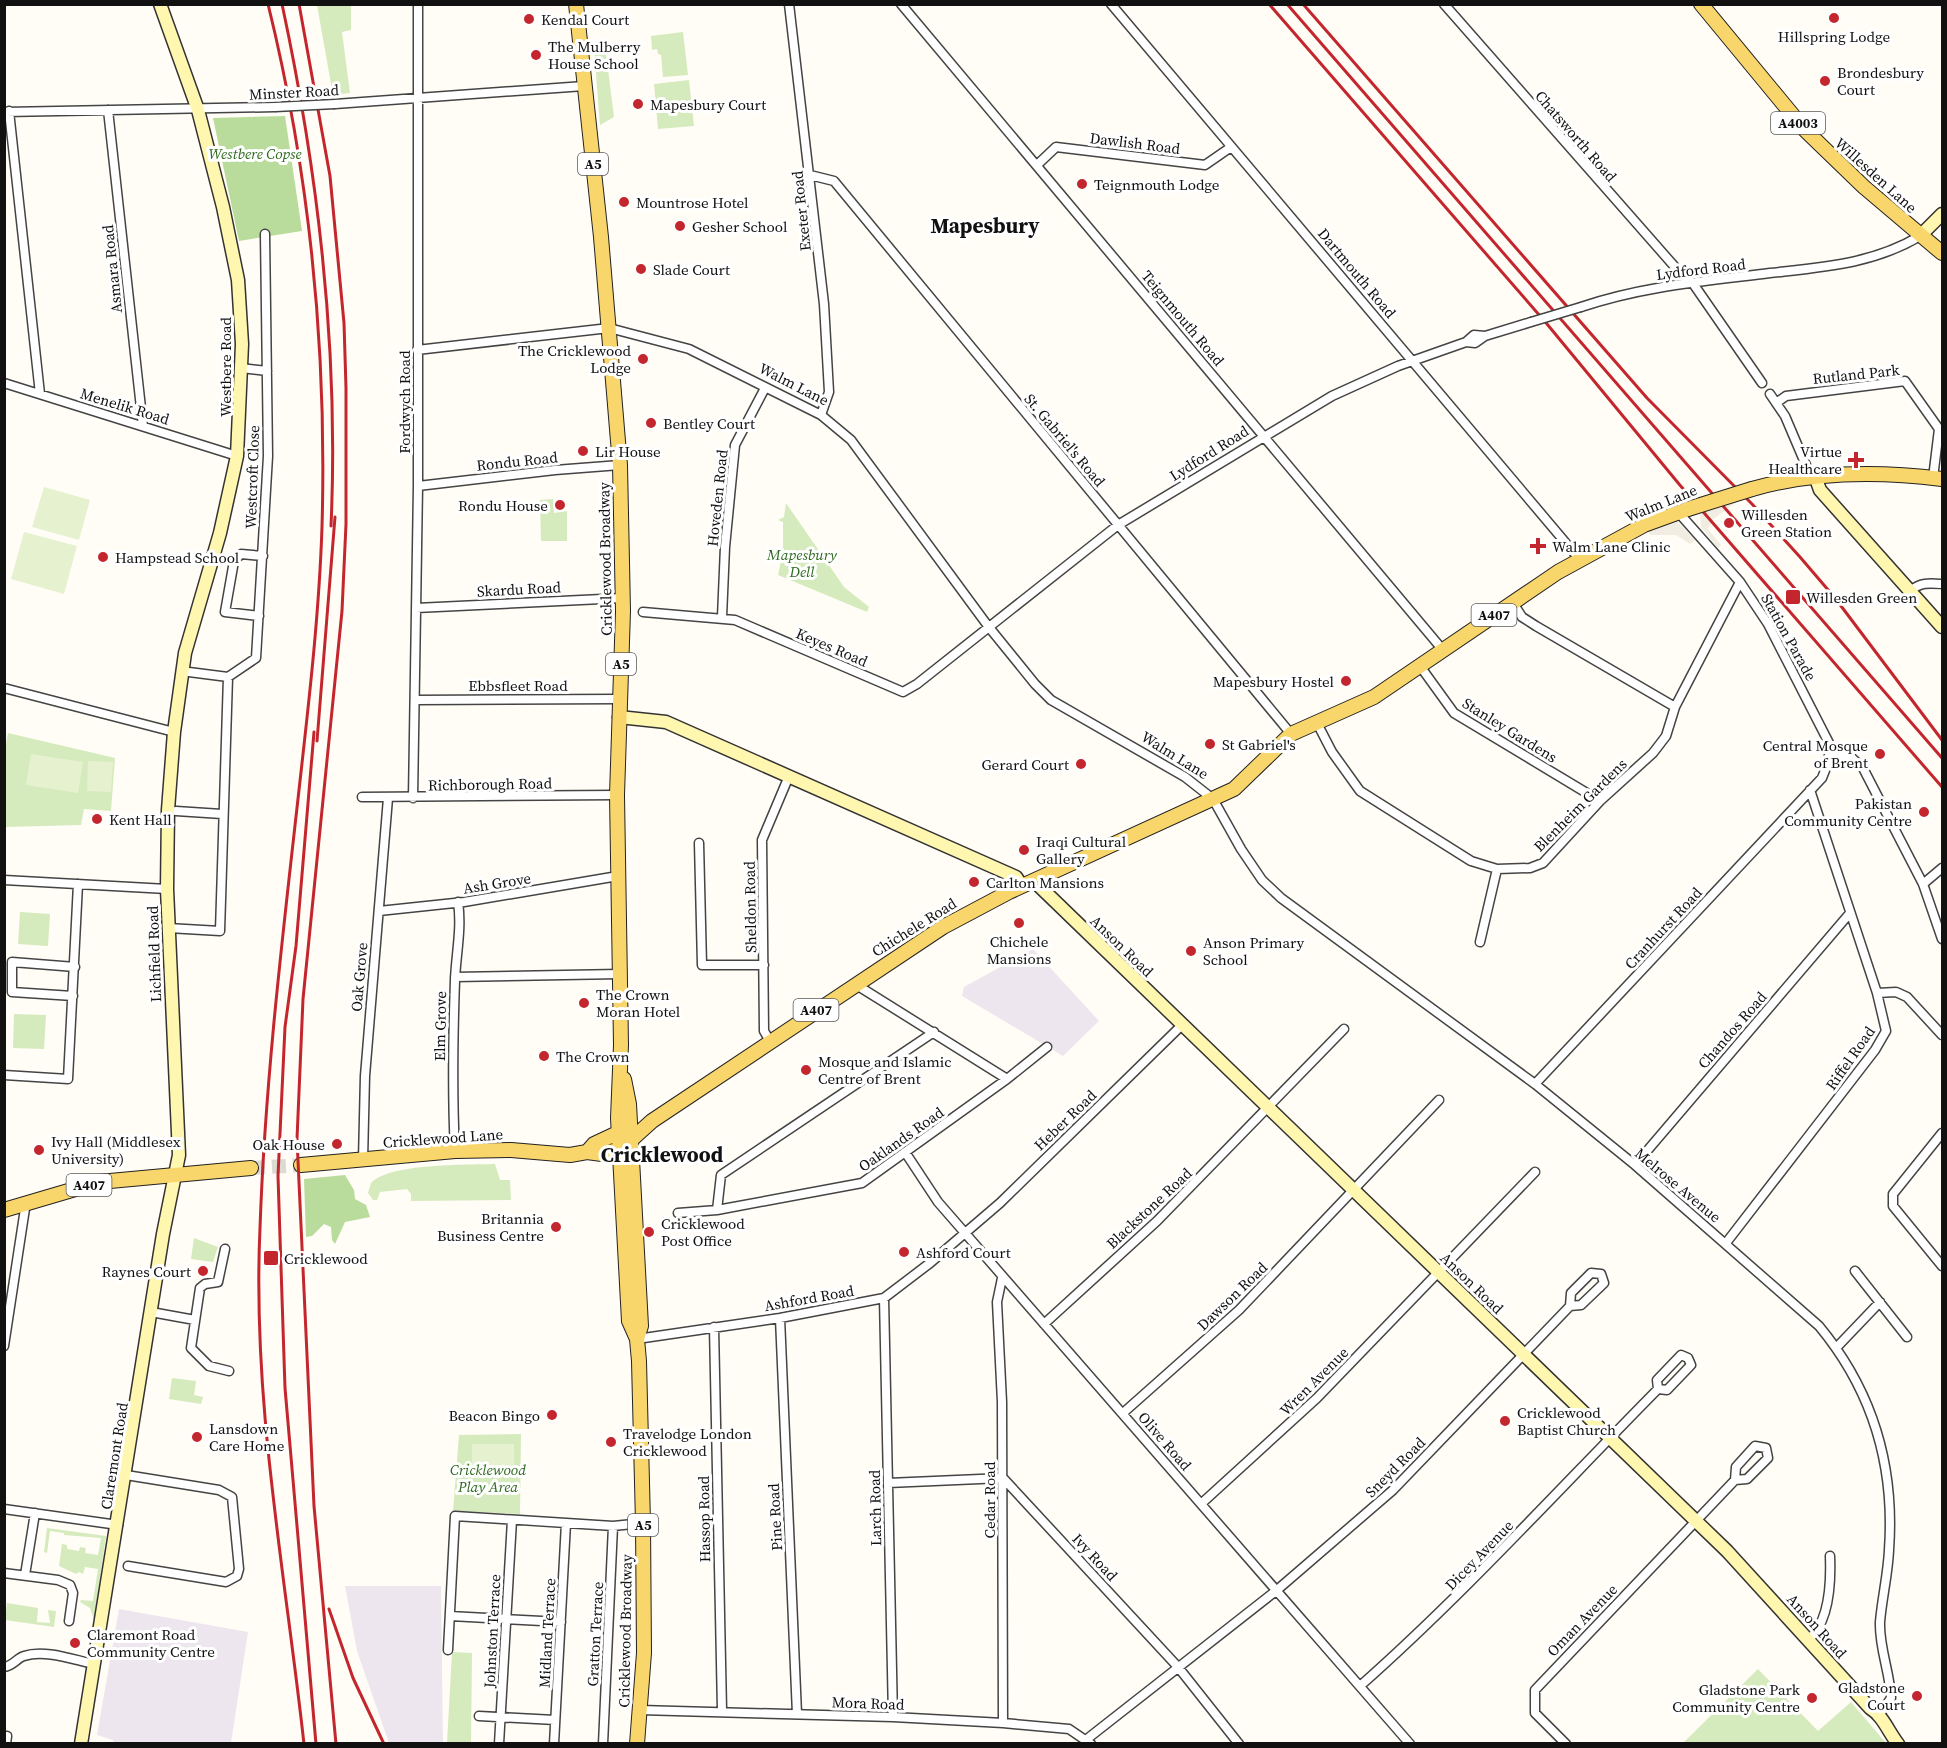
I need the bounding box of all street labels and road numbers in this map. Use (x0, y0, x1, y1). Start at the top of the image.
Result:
street label: Minster Road (249, 79, 340, 105)
street label: Chatsworth Road (1530, 86, 1622, 187)
road number: A4003 (1771, 112, 1825, 134)
street label: Dawlish Road (1089, 127, 1182, 159)
street label: Willesden Lane (1830, 133, 1922, 218)
road number: A5 (578, 153, 608, 175)
street label: Exeter Road (786, 169, 816, 252)
street label: Asmara Road (97, 223, 127, 314)
street label: Dartmouth Road (1313, 224, 1401, 323)
street label: Lydford Road (1655, 253, 1747, 285)
street label: Teignmouth Road (1137, 266, 1230, 371)
street label: Westbere Road (215, 316, 236, 417)
street label: Fordwych Road (394, 350, 415, 454)
street label: Walm Lane (755, 357, 833, 411)
street label: Rutland Park (1812, 359, 1901, 389)
street label: Menelik Road (78, 382, 173, 430)
street label: St. Gabriel's Road (1020, 389, 1111, 491)
street label: Lydford Road (1165, 420, 1253, 486)
street label: Westcroft Close (240, 424, 264, 529)
street label: Rondu Road (475, 446, 559, 476)
street label: Hoveden Road (701, 448, 733, 548)
street label: Walm Lane (1622, 479, 1700, 527)
street label: Cricklewood Broadway (593, 482, 617, 636)
street label: Skardu Road (476, 576, 562, 602)
street label: Station Parade (1756, 590, 1822, 685)
road number: A407 (1472, 604, 1516, 626)
street label: Keyes Road (793, 622, 872, 672)
road number: A5 (606, 653, 636, 675)
street label: Ebbsfleet Road (468, 675, 568, 696)
street label: Stanley Gardens (1459, 692, 1561, 768)
street label: Walm Lane (1137, 726, 1213, 784)
street label: Blenheim Gardens (1529, 754, 1631, 856)
street label: Richborough Road (428, 772, 553, 796)
street label: Sheldon Road (739, 860, 761, 953)
street label: Ash Grove (462, 867, 533, 899)
street label: Cranhurst Road (1619, 882, 1707, 974)
street label: Chichele Road (868, 892, 961, 961)
street label: Lichfield Road (142, 905, 166, 1003)
street label: Anson Road (1086, 911, 1159, 982)
street label: Oak Grove (346, 941, 373, 1013)
street label: Chandos Road (1693, 987, 1772, 1073)
street label: Elm Grove (429, 990, 451, 1061)
road number: A407 (794, 999, 838, 1021)
street label: Riffel Road (1820, 1022, 1880, 1094)
street label: Heber Road (1029, 1085, 1101, 1155)
street label: Oaklands Road (854, 1101, 948, 1176)
street label: Cricklewood Lane (382, 1123, 504, 1153)
street label: Melrose Avenue (1630, 1143, 1726, 1228)
street label: Blackstone Road (1102, 1162, 1197, 1253)
road number: A407 (66, 1174, 112, 1196)
street label: Anson Road (1436, 1248, 1509, 1319)
street label: Dawson Road (1192, 1257, 1272, 1335)
street label: Ashford Road (762, 1280, 856, 1316)
street label: Wren Avenue (1275, 1342, 1353, 1420)
street label: Claremont Road (95, 1400, 133, 1511)
street label: Olive Road (1134, 1407, 1197, 1475)
street label: Sneyd Road (1360, 1432, 1430, 1502)
street label: Cedar Road (979, 1461, 1000, 1538)
street label: Larch Road (864, 1469, 886, 1546)
street label: Hassop Road (693, 1475, 715, 1562)
street label: Pine Road (763, 1482, 787, 1551)
road number: A5 (628, 1514, 658, 1536)
street label: Dicey Avenue (1440, 1515, 1518, 1595)
street label: Ivy Road (1068, 1529, 1123, 1586)
street label: Cricklewood Broadway (613, 1554, 637, 1708)
street label: Johnston Terrace (478, 1573, 505, 1690)
street label: Midland Terrace (534, 1577, 560, 1688)
street label: Oman Avenue (1542, 1579, 1622, 1661)
street label: Gratton Terrace (582, 1581, 608, 1687)
street label: Anson Road (1782, 1589, 1852, 1663)
street label: Mora Road (831, 1691, 905, 1715)

